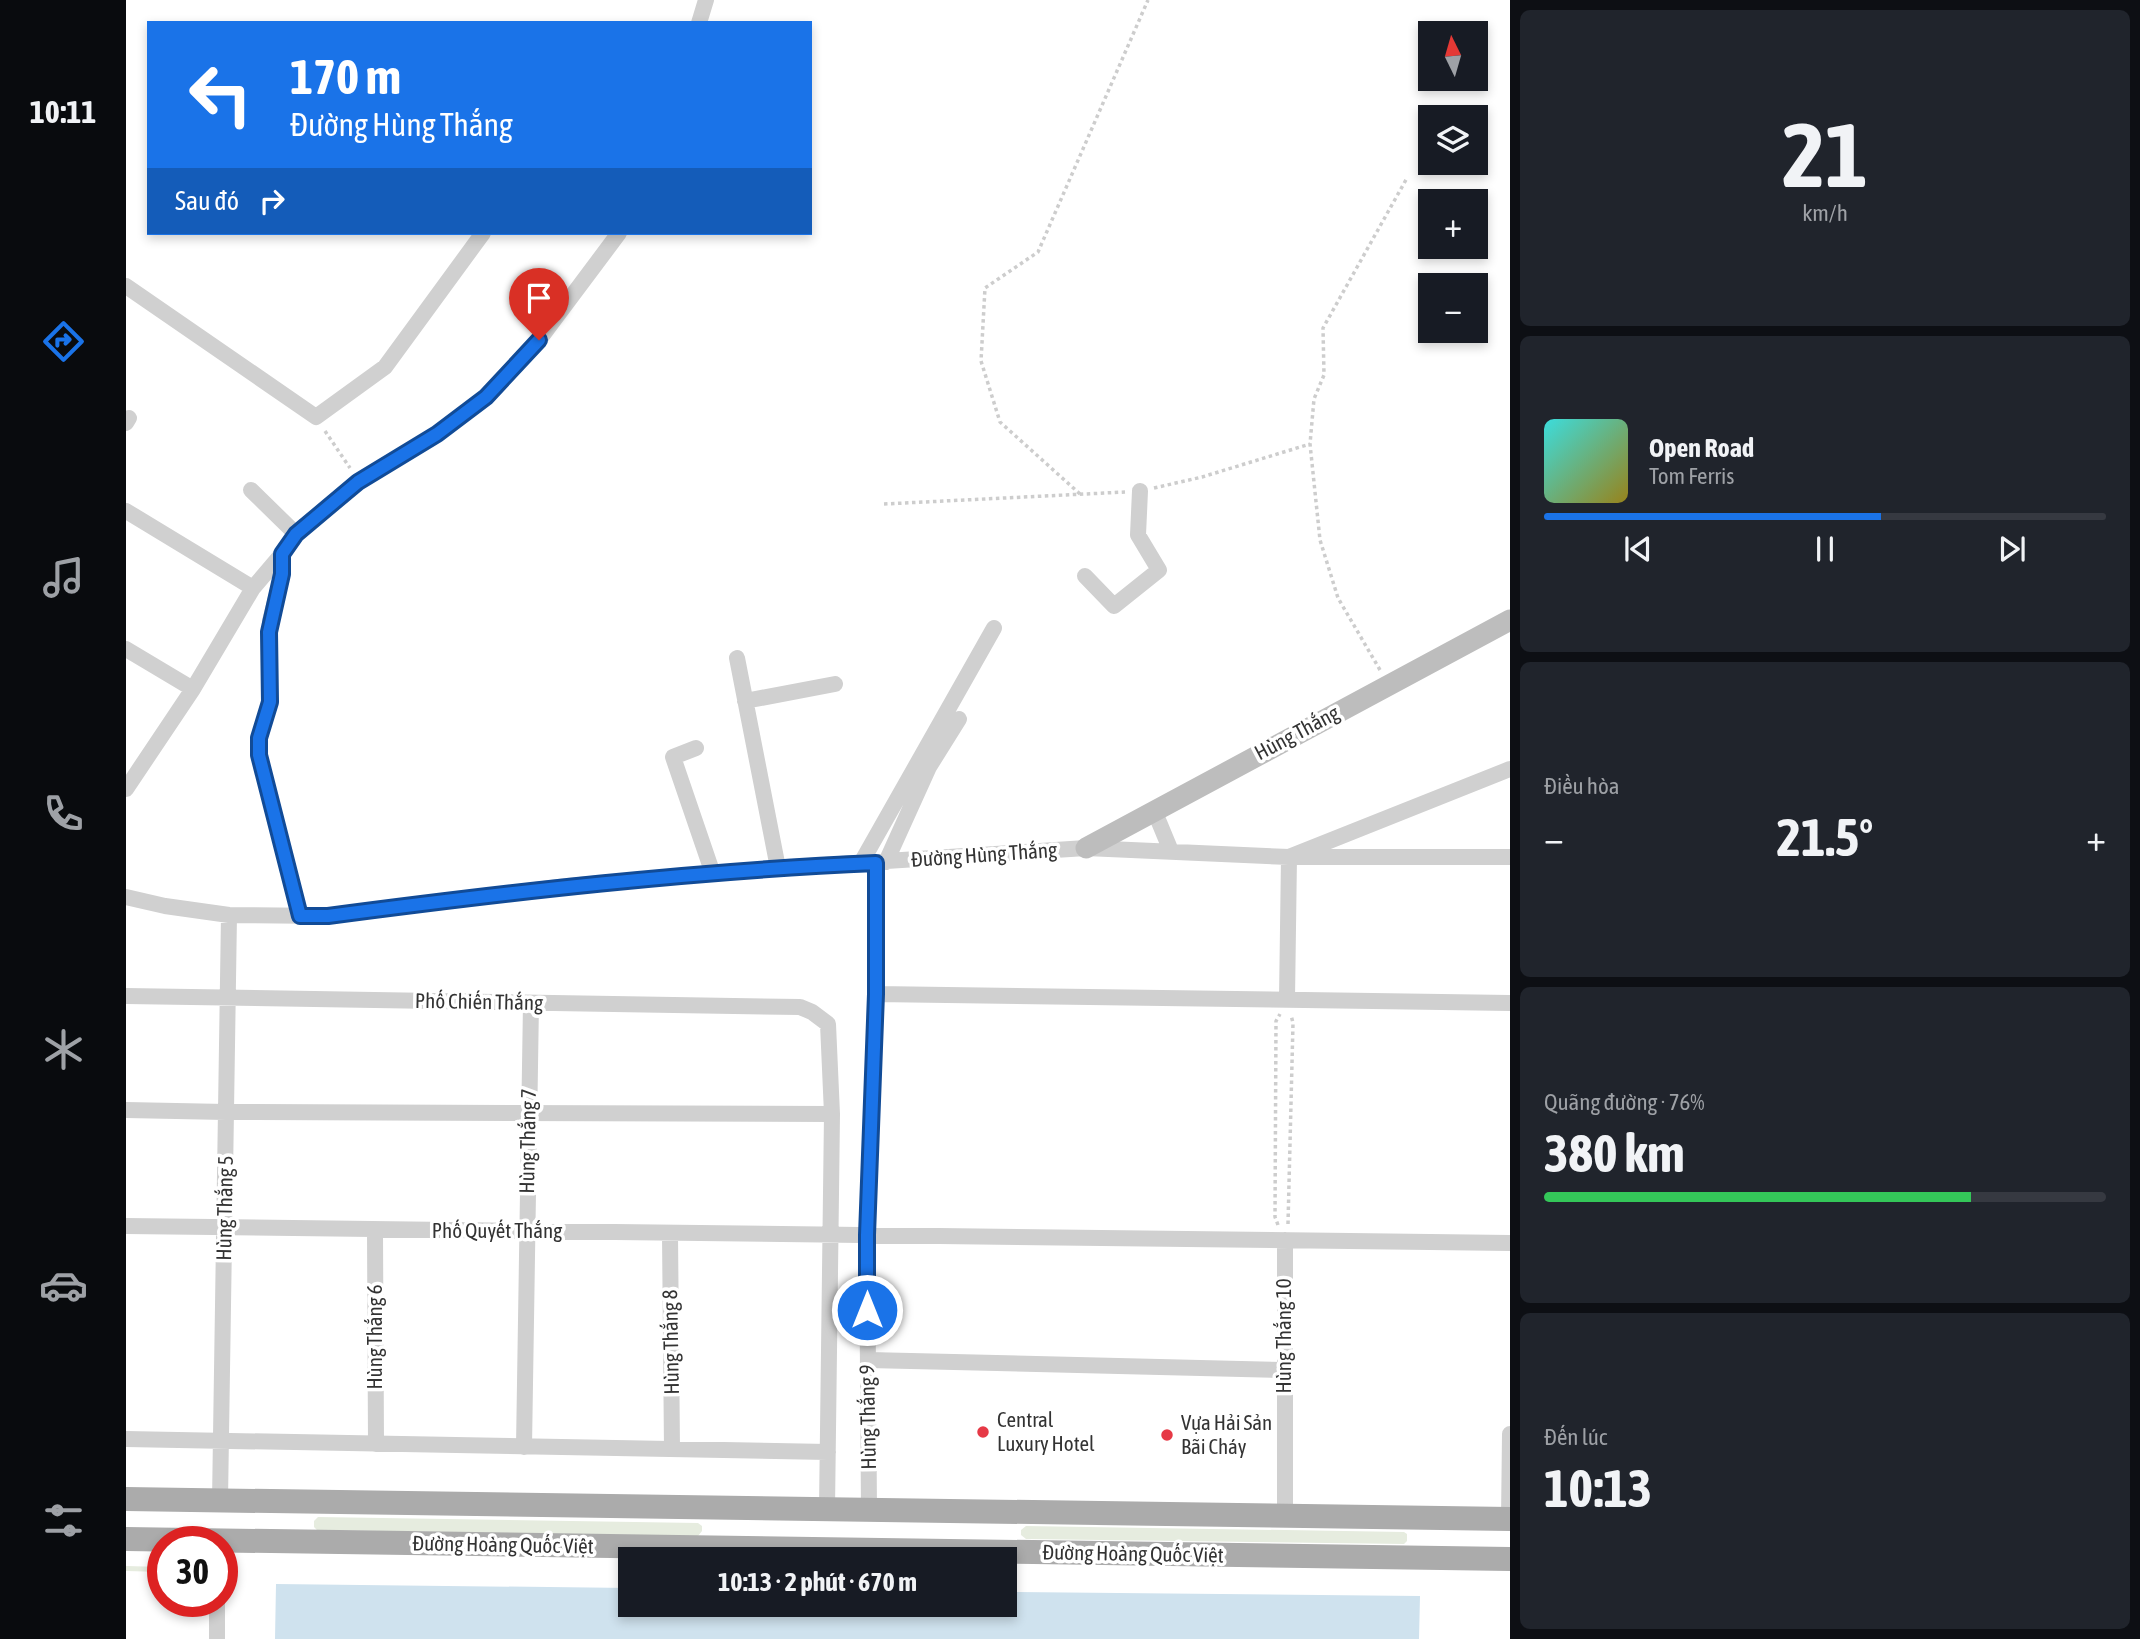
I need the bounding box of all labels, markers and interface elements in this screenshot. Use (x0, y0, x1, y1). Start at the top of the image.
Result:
north arrow (1418, 21, 1488, 91)
map controls (1418, 21, 1488, 343)
text: 170 m (290, 48, 401, 104)
icon: left (175, 49, 266, 140)
text: 10:11 (30, 93, 96, 130)
text: 21 (1782, 102, 1868, 206)
button: layers (1418, 105, 1488, 175)
text: Đường Hùng Thắng (290, 106, 513, 143)
icon: right (253, 182, 291, 220)
text: Sau đó (175, 186, 239, 216)
button: + (1418, 189, 1488, 259)
text: km/h (1802, 200, 1848, 226)
pin (509, 268, 569, 340)
button: − (1418, 273, 1488, 343)
icon: arrive (520, 279, 558, 317)
icon: directions (39, 317, 88, 366)
text: Open Road (1649, 433, 1754, 463)
text: Tom Ferris (1649, 463, 1734, 489)
icon: previous (1619, 530, 1657, 568)
icon: pause (1806, 530, 1844, 568)
icon: next (1993, 530, 2031, 568)
icon: music (39, 553, 88, 602)
street label: Hùng Thắng (1250, 700, 1343, 764)
text: Điều hòa (1544, 773, 1620, 799)
icon: phone (39, 789, 88, 838)
text: 21.5° (1777, 807, 1873, 867)
text: − (1544, 816, 1564, 859)
text: + (2086, 816, 2106, 859)
street label: Đường Hùng Thắng (910, 837, 1058, 871)
street label: Phố Chiến Thắng (415, 988, 543, 1014)
icon: climate (39, 1025, 88, 1074)
street label: Hùng Thắng 7 (514, 1088, 540, 1194)
text: Quãng đường · 76% (1544, 1089, 1705, 1115)
text: 380 km (1544, 1123, 1685, 1183)
street label: Hùng Thắng 5 (211, 1155, 237, 1261)
street label: Phố Quyết Thắng (432, 1218, 562, 1242)
icon: car (39, 1261, 88, 1310)
position arrow (830, 1273, 904, 1347)
street label: Hùng Thắng 10 (1271, 1278, 1295, 1394)
street label: Hùng Thắng 6 (362, 1284, 386, 1390)
street label: Hùng Thắng 8 (657, 1289, 683, 1395)
street label: Hùng Thắng 9 (854, 1364, 880, 1470)
place label: Central Luxury Hotel (997, 1407, 1095, 1455)
place label: Vựa Hải Sản Bãi Cháy (1181, 1410, 1272, 1458)
marker: Central Luxury Hotel (975, 1424, 991, 1440)
text: Đến lúc (1544, 1424, 1607, 1450)
marker: Vựa Hải Sản Bãi Cháy (1159, 1427, 1175, 1443)
text: 10:13 (1544, 1458, 1652, 1518)
icon: filters (39, 1496, 88, 1545)
speed limit sign: 30 (147, 1526, 238, 1617)
street label: Đường Hoàng Quốc Việt (412, 1530, 594, 1558)
street label: Đường Hoàng Quốc Việt (1042, 1539, 1224, 1567)
text: 10:13 · 2 phút · 670 m (718, 1567, 917, 1597)

